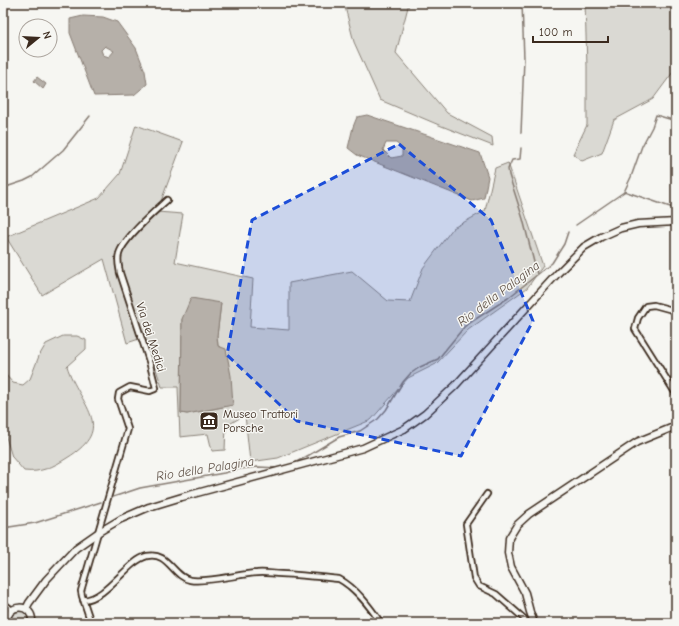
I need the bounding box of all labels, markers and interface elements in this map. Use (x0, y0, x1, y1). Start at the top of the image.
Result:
north arrow (18, 18, 58, 58)
scale bar (533, 18, 608, 44)
text: 100 m (539, 25, 572, 39)
text: N (40, 30, 54, 40)
water label: Rio della Palagina (454, 257, 543, 329)
street label: Via dei Medici (133, 301, 169, 373)
place label: Museo Trattori Porsche (223, 407, 298, 435)
museum icon: Museo Trattori Porsche (198, 410, 220, 432)
water label: Rio della Palagina (155, 453, 255, 484)

